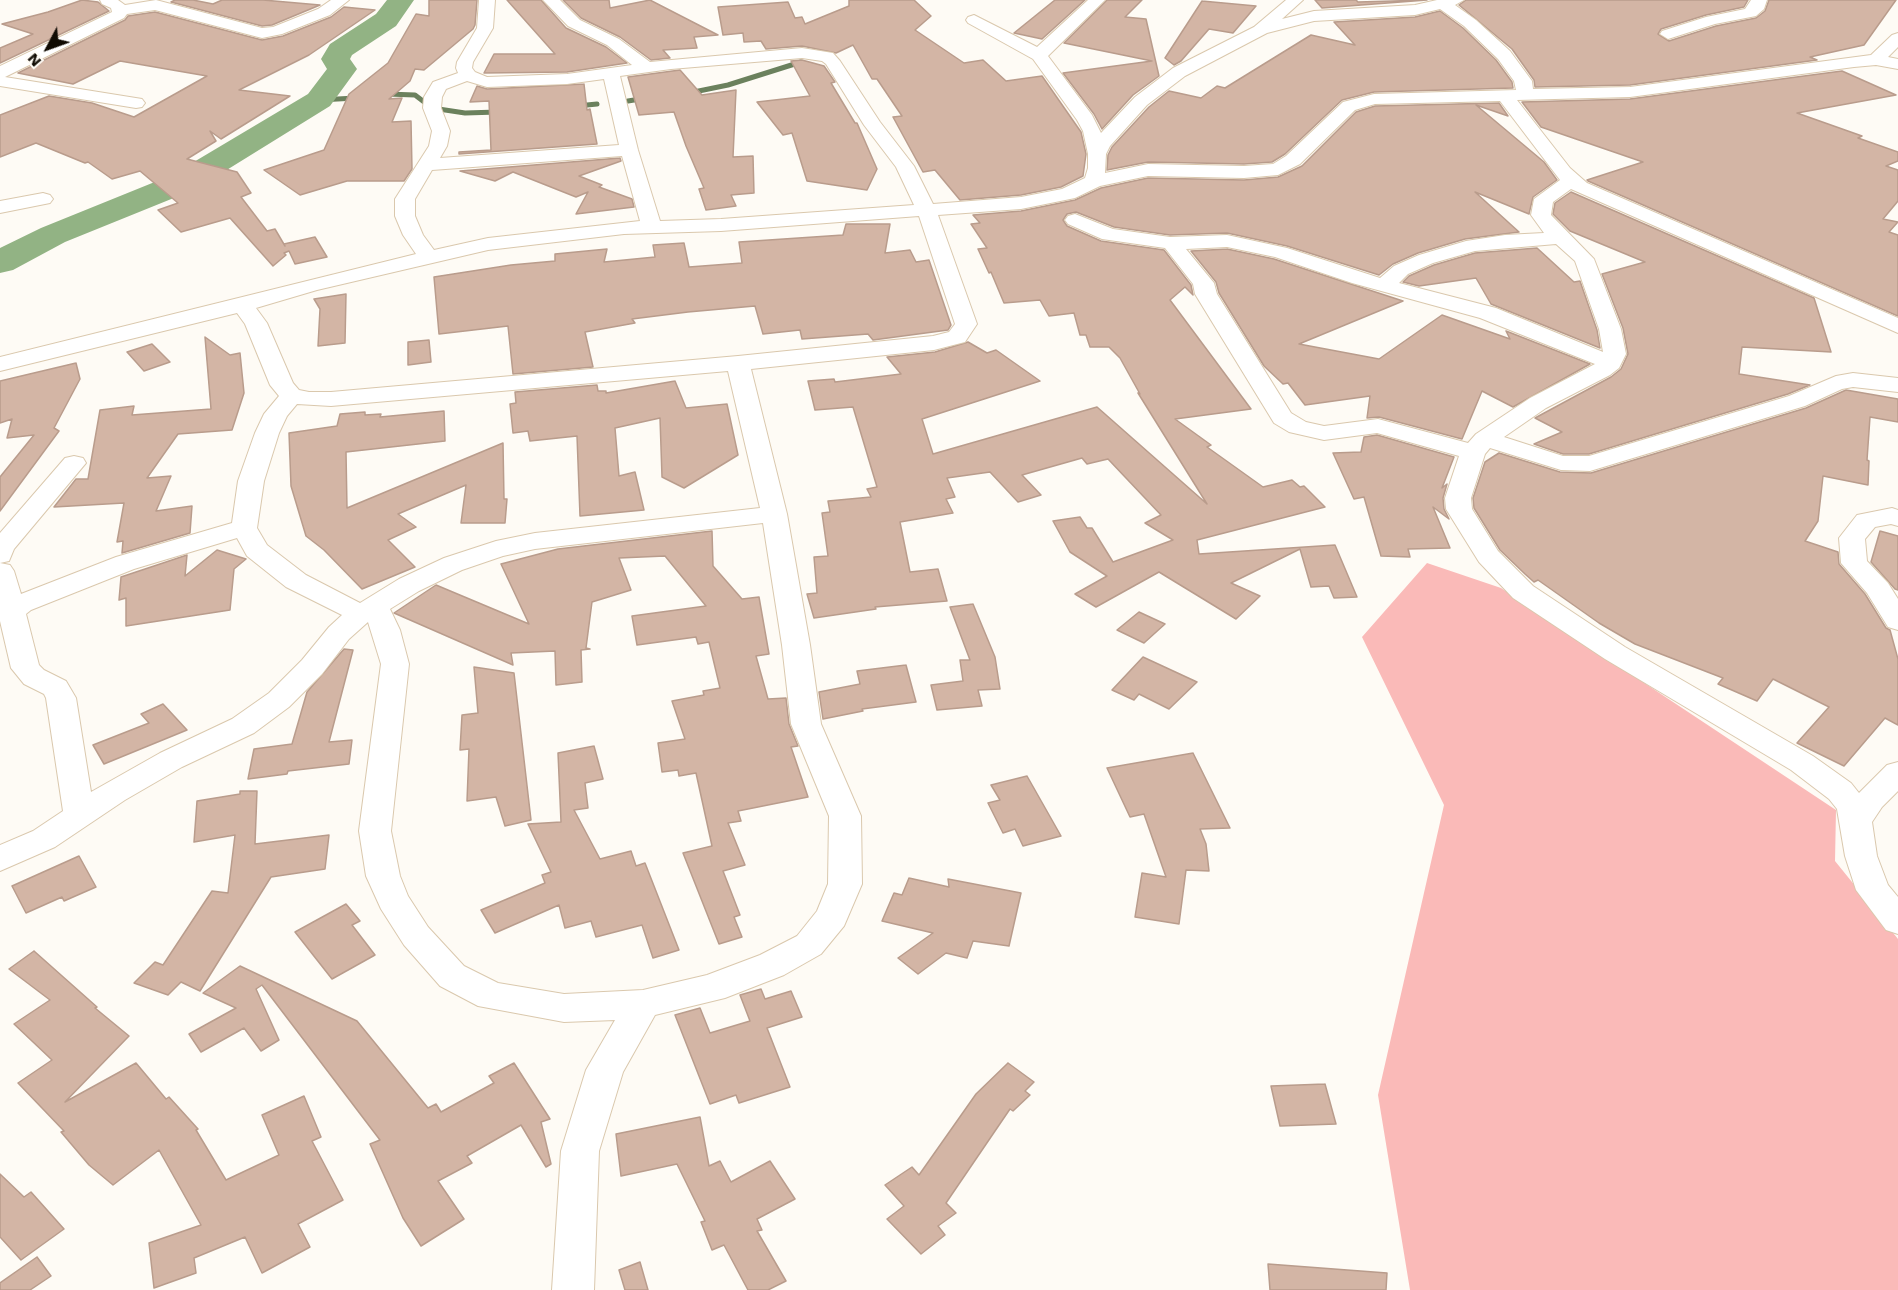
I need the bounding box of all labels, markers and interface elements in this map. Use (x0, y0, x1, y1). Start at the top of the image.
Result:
north arrow (18, 18, 78, 78)
text: N (23, 49, 45, 71)

